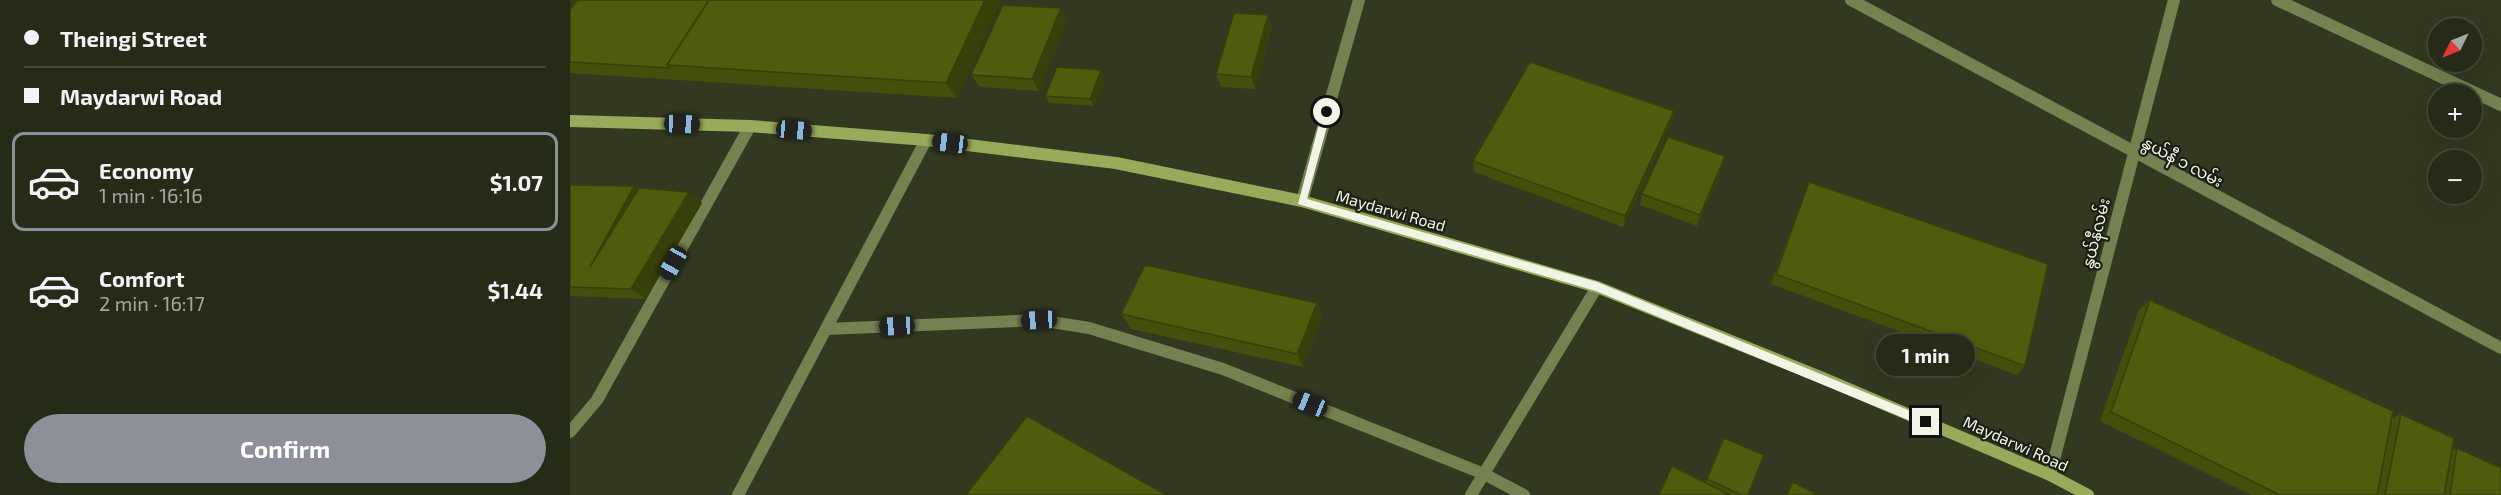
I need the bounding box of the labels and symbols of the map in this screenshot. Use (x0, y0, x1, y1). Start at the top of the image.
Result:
north arrow (2428, 18, 2482, 72)
route start (1313, 98, 1340, 125)
car (664, 114, 700, 134)
car (775, 119, 813, 141)
street label: နွယ်နီ ၁ လမ်း (2137, 131, 2227, 195)
car (931, 132, 969, 154)
street label: Maydarwi Road (1334, 185, 1448, 235)
street label: နွယ်နီလမ်း (2076, 196, 2118, 271)
car (656, 243, 690, 283)
car (1021, 310, 1057, 330)
car (879, 316, 915, 336)
callout: 1 min (1876, 335, 1976, 377)
car (1290, 389, 1330, 419)
route end (1912, 408, 1939, 435)
street label: Maydarwi Road (1960, 411, 2072, 475)

